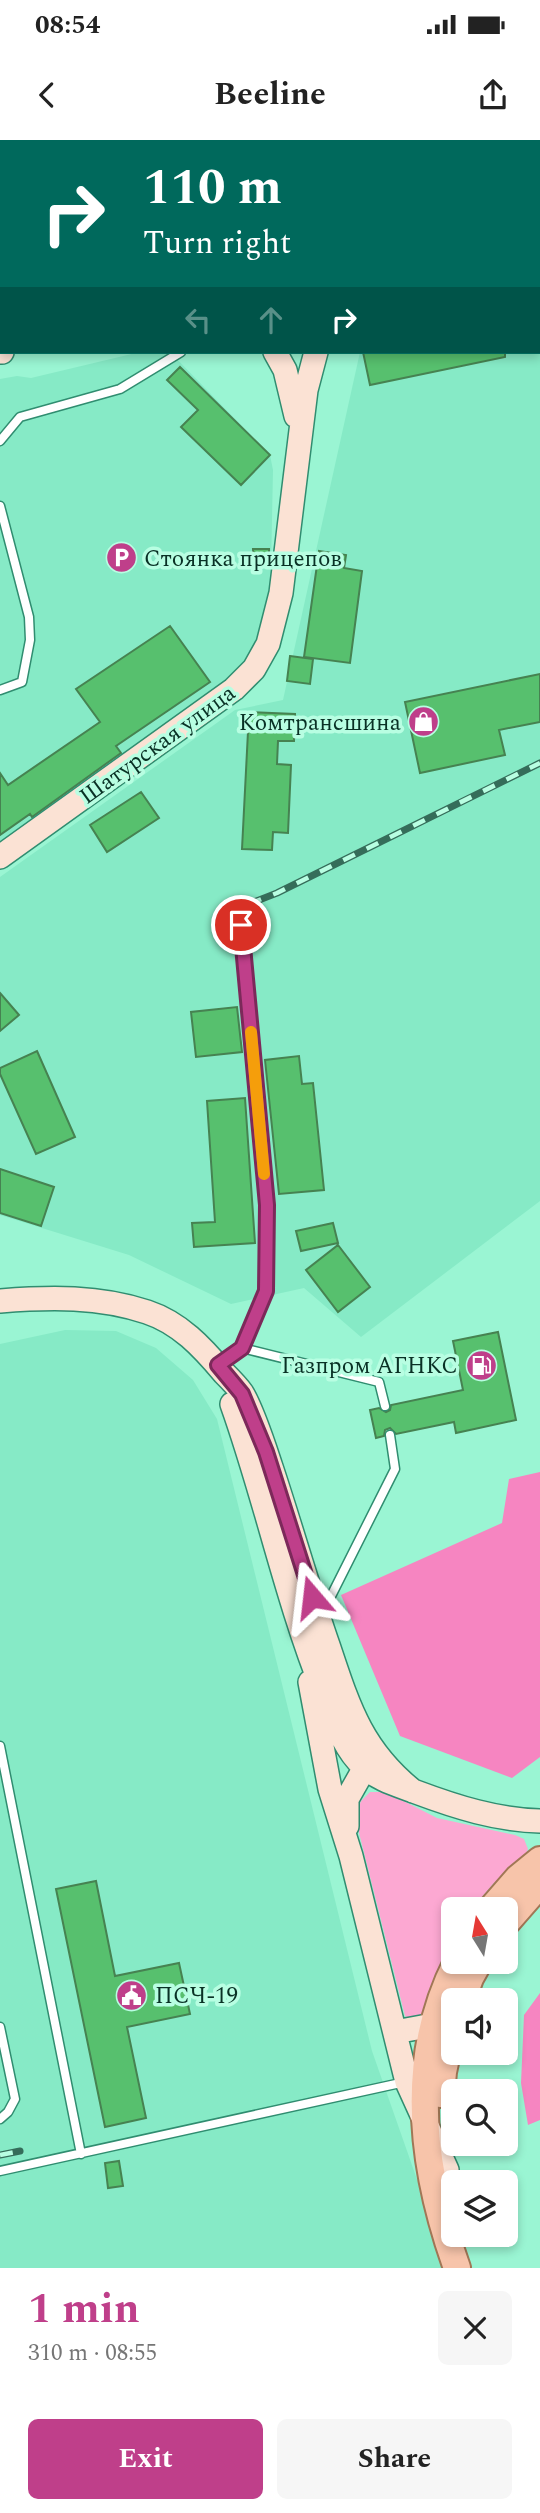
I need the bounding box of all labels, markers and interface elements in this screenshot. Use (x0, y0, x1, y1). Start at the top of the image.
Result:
text: 08:54 (35, 5, 100, 45)
text: Beeline (214, 70, 326, 119)
icon: back (28, 76, 66, 114)
icon: share (474, 76, 512, 114)
text: 110 m (143, 151, 282, 226)
icon: right (28, 168, 119, 259)
text: Turn right (143, 219, 291, 268)
icon: left (179, 301, 217, 339)
icon: ahead (252, 301, 290, 339)
icon: right (325, 301, 363, 339)
parking icon: Стоянка прицепов (104, 541, 138, 575)
place label: Стоянка прицепов (144, 542, 342, 577)
street label: Шатурская улица (72, 676, 243, 814)
shop icon: Комтрансшина (407, 705, 441, 739)
place label: Комтрансшина (239, 706, 401, 741)
pin (211, 895, 271, 955)
icon: arrive (222, 906, 260, 944)
fuel station icon: Газпром АГНКС (464, 1348, 498, 1382)
place label: Газпром АГНКС (281, 1349, 458, 1384)
position arrow (275, 1560, 349, 1634)
north arrow (441, 1897, 518, 1974)
map controls (441, 1897, 518, 2247)
public building icon: ПСЧ-19 (115, 1978, 149, 2012)
place label: ПСЧ-19 (155, 1979, 238, 2014)
button: sound (441, 1988, 518, 2065)
button: search (441, 2079, 518, 2156)
button: layers (441, 2170, 518, 2247)
text: 1 min (28, 2278, 140, 2341)
button: close (438, 2291, 512, 2365)
text: 310 m · 08:55 (28, 2336, 157, 2371)
button: Exit (28, 2419, 263, 2499)
button: Share (277, 2419, 512, 2499)

